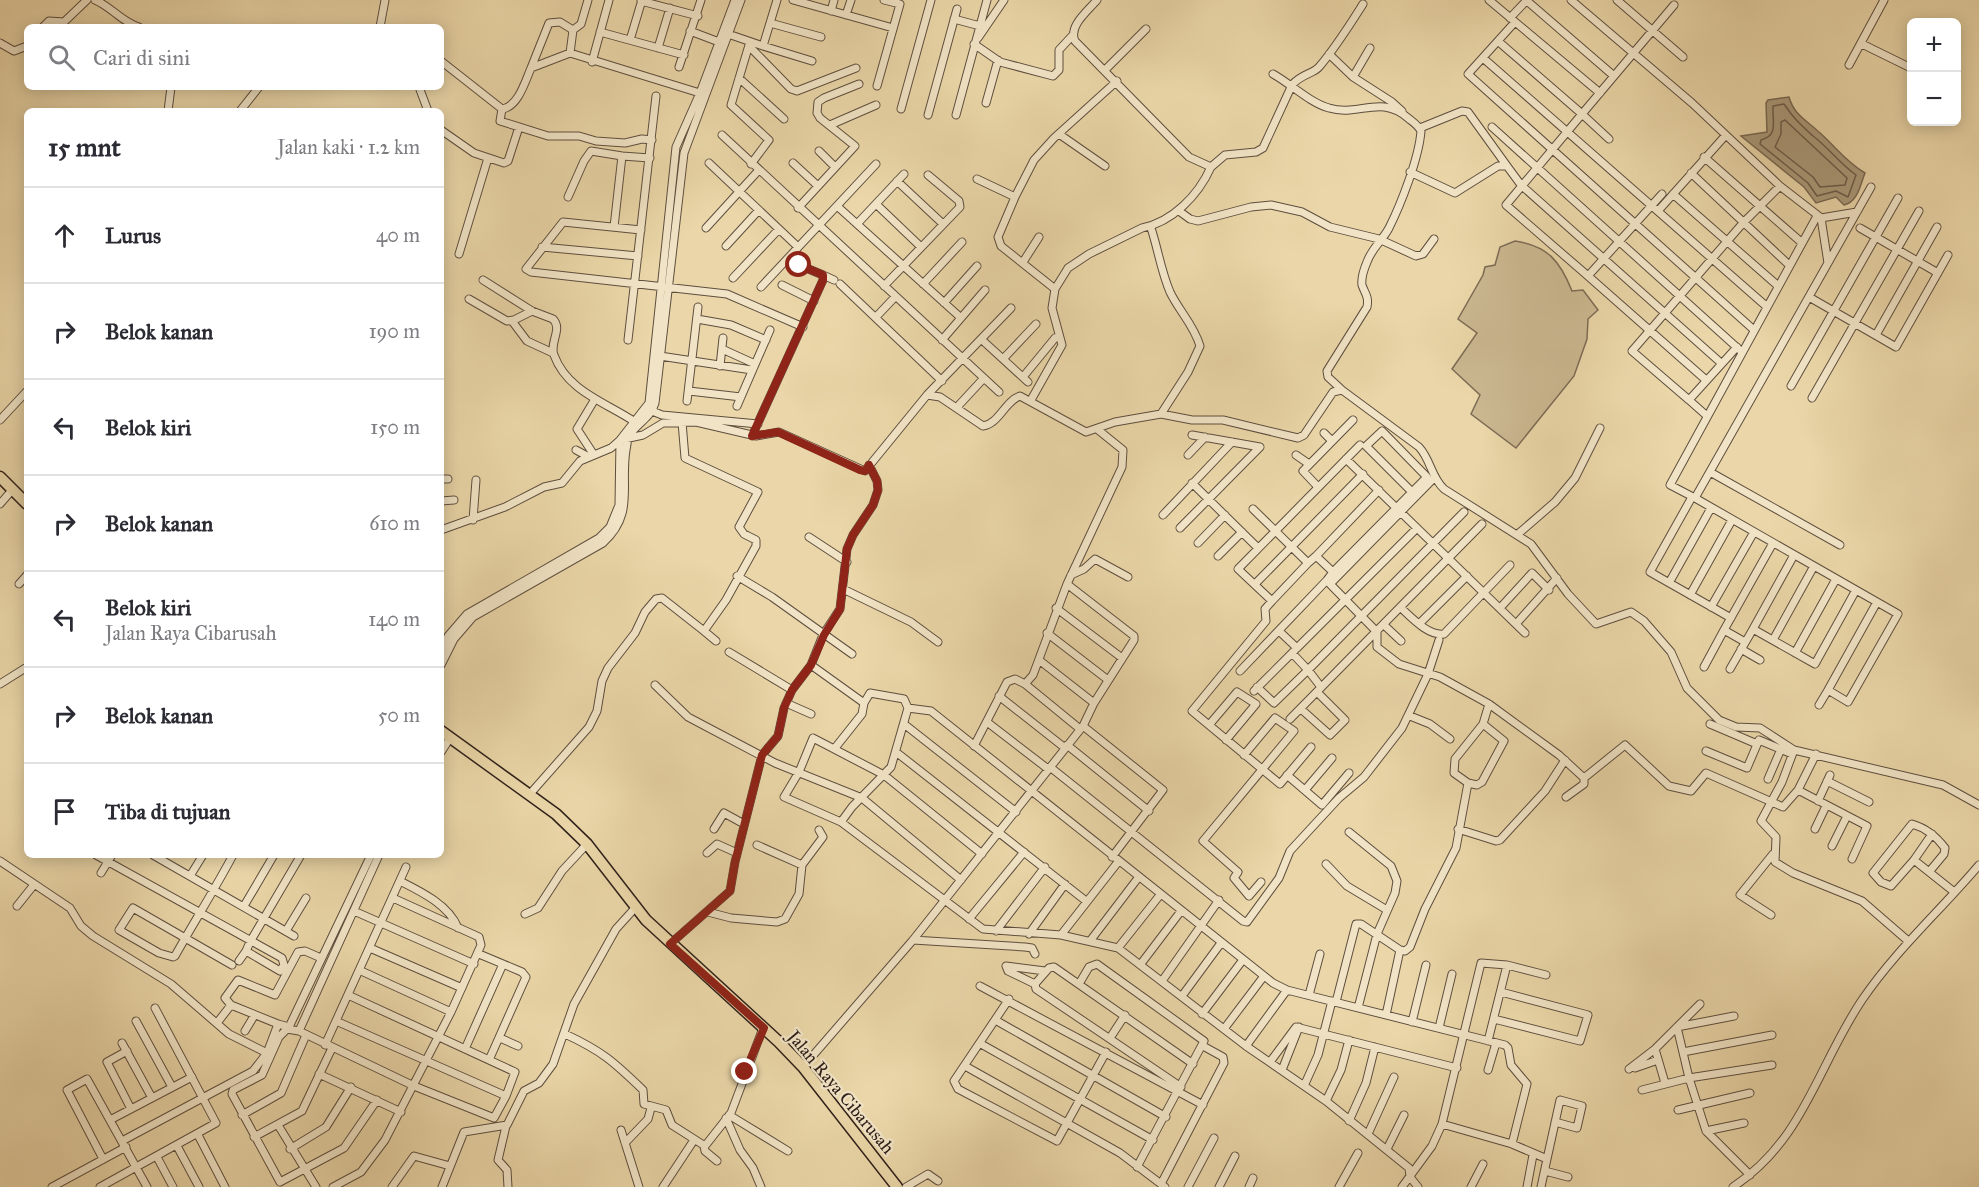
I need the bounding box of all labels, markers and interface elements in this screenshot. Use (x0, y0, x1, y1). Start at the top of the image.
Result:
map controls (1907, 18, 1961, 126)
button: + (1907, 18, 1961, 72)
search box (24, 24, 444, 90)
icon: search (45, 41, 78, 74)
text: Cari di sini (93, 44, 190, 71)
button: − (1907, 72, 1961, 126)
text: 15 mnt (48, 131, 121, 163)
text: Jalan kaki · 1.2 km (277, 135, 420, 159)
icon: ahead (48, 219, 81, 252)
text: Lurus (105, 222, 161, 249)
text: 40 m (376, 223, 420, 247)
route start (785, 251, 811, 277)
icon: right (48, 315, 81, 348)
text: Belok kanan (105, 318, 213, 345)
text: 190 m (369, 319, 420, 343)
icon: left (48, 411, 81, 444)
text: Belok kiri (105, 414, 191, 441)
text: 150 m (370, 415, 420, 439)
icon: right (48, 507, 81, 540)
text: Belok kanan (105, 510, 213, 537)
text: 610 m (369, 511, 420, 535)
text: Belok kiri (105, 594, 191, 621)
icon: left (48, 603, 81, 636)
text: 140 m (368, 607, 420, 631)
text: Jalan Raya Cibarusah (105, 621, 277, 645)
icon: right (48, 699, 81, 732)
text: Belok kanan (105, 702, 213, 729)
text: 50 m (378, 703, 420, 727)
icon: arrive (48, 795, 81, 828)
text: Tiba di tujuan (105, 798, 230, 825)
street label: Jalan Raya Cibarusah (781, 1024, 899, 1159)
route end (731, 1058, 757, 1084)

